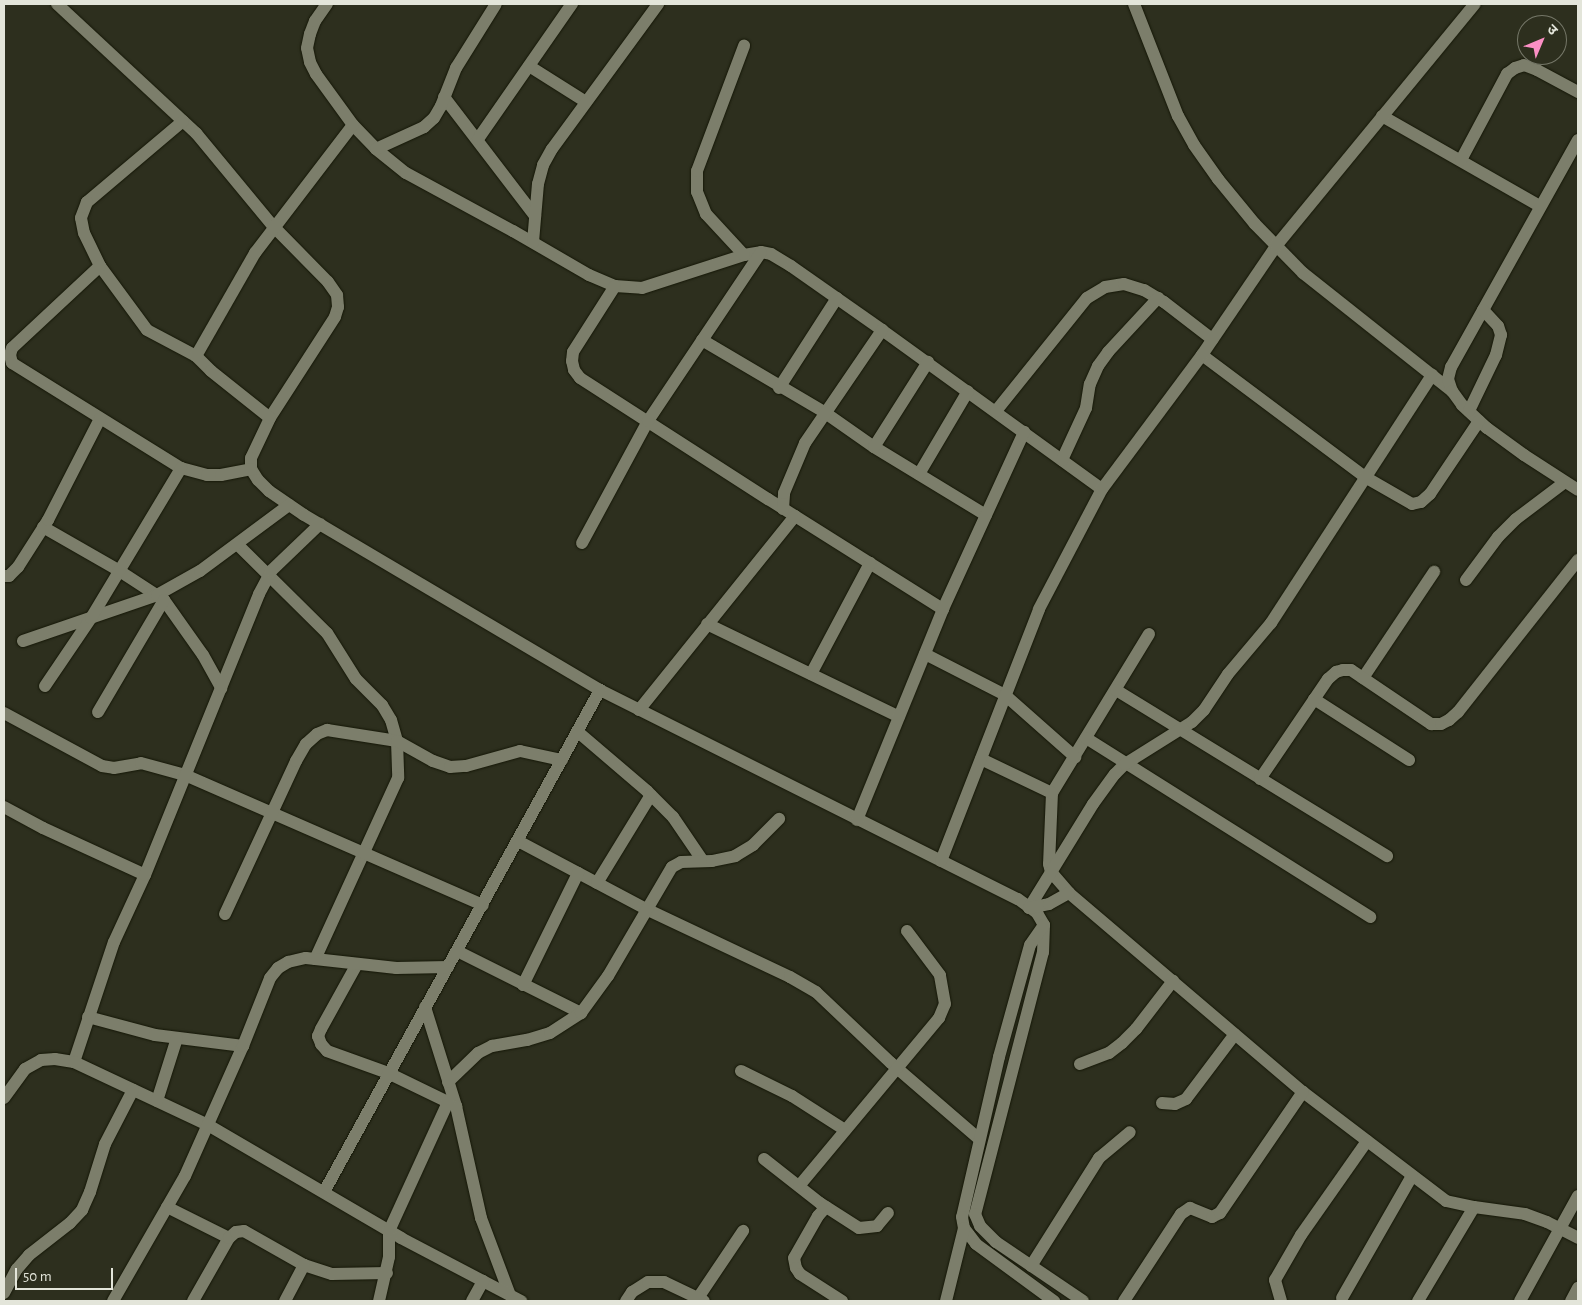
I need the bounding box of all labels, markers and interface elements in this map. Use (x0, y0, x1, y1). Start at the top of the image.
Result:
north arrow (1517, 15, 1567, 65)
text: उ (1544, 22, 1560, 38)
scale bar (18, 1258, 115, 1290)
text: 50 m (23, 1269, 52, 1284)

